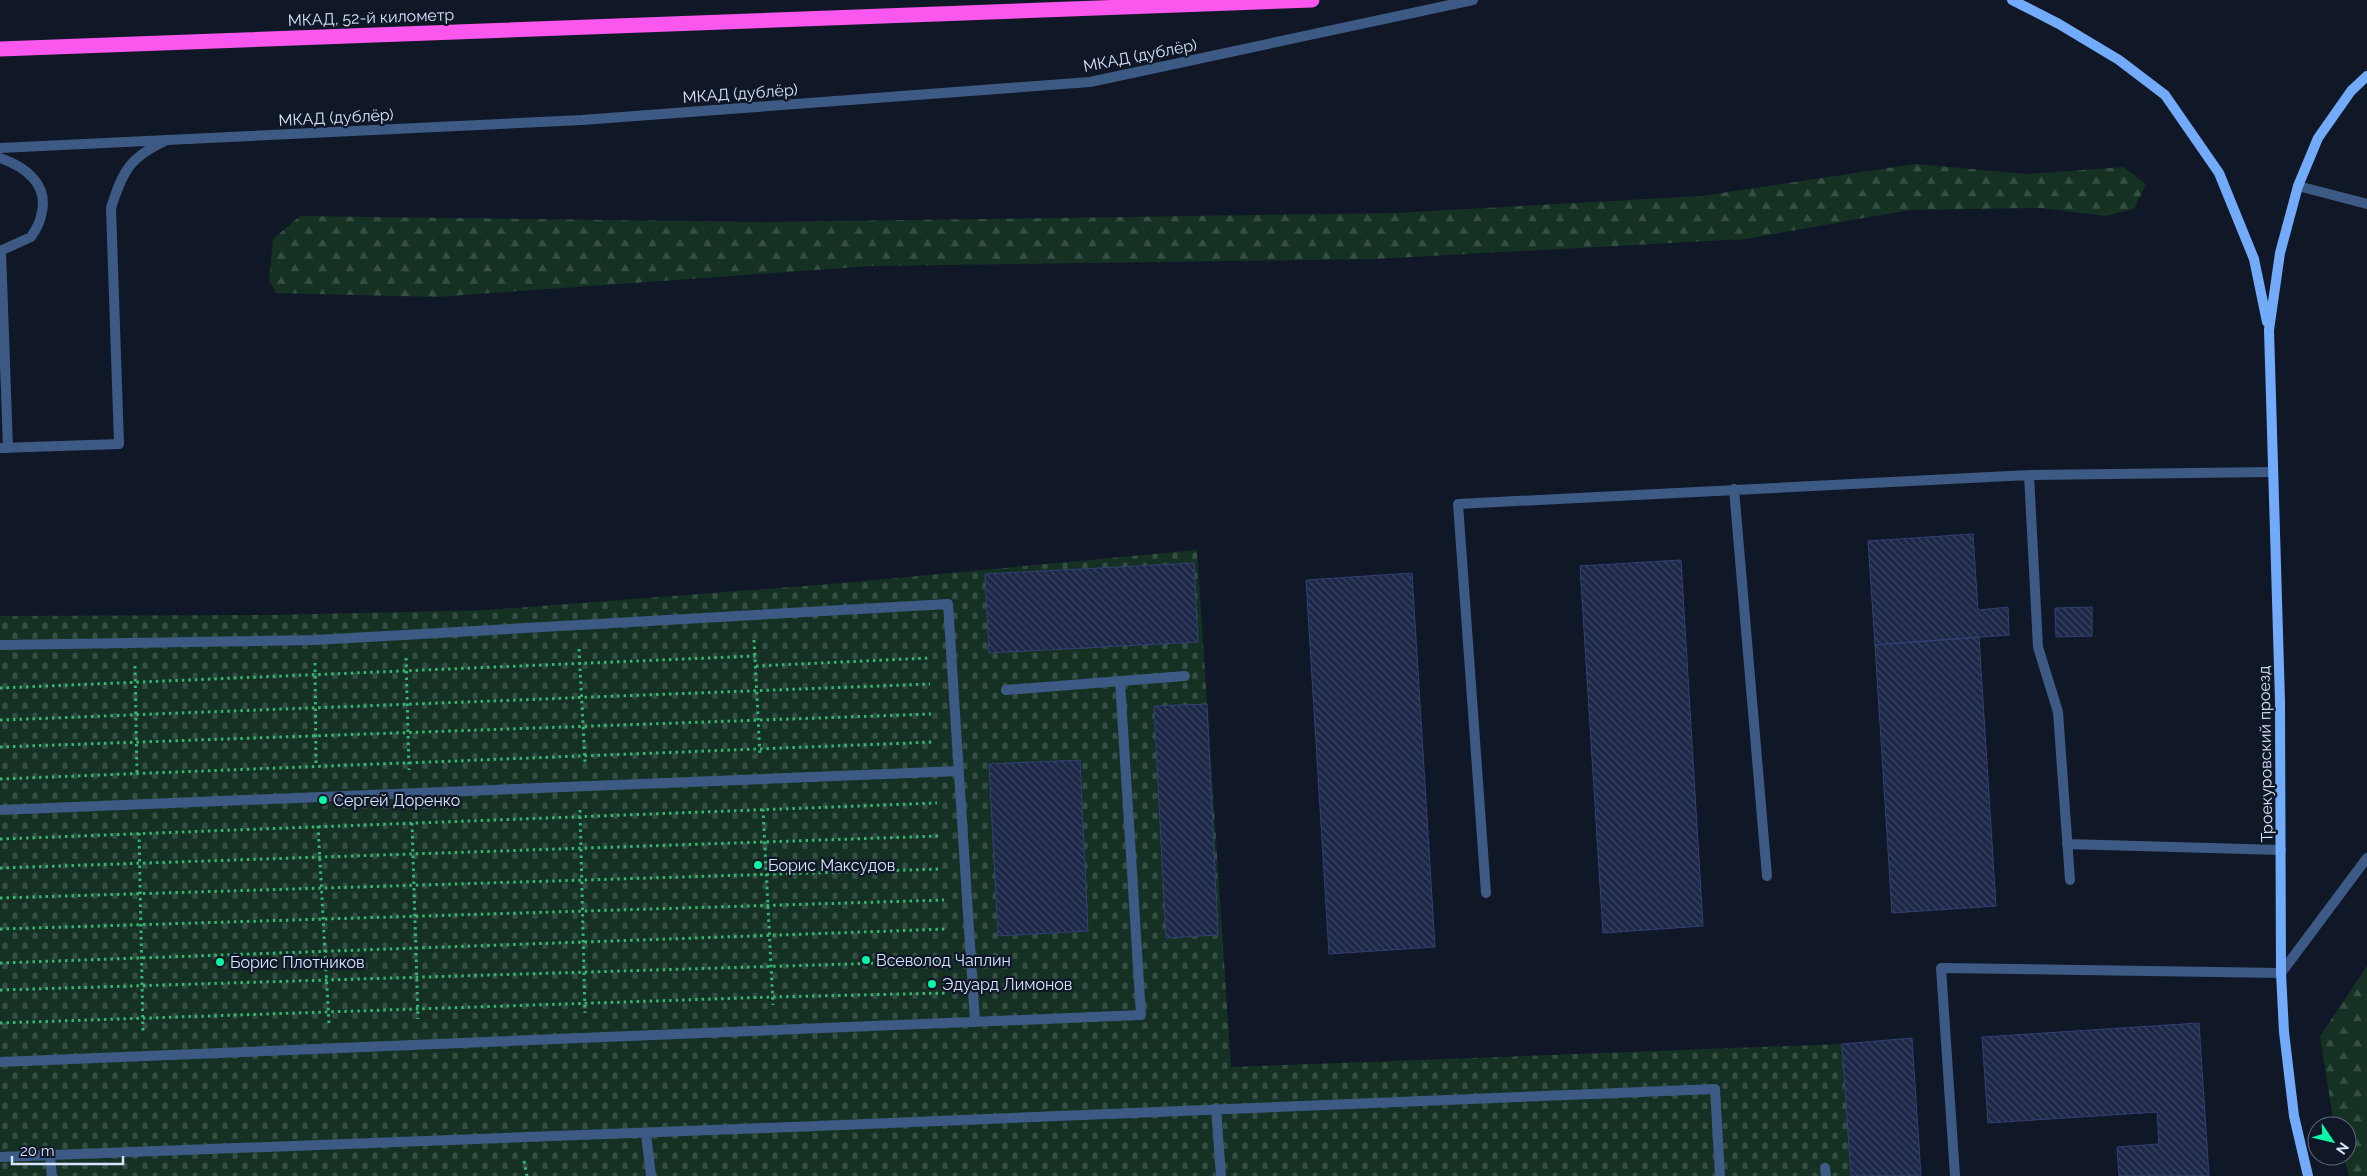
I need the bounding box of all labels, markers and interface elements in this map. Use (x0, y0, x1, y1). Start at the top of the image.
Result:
street label: МКАД, 52-й километр (287, 5, 455, 30)
street label: МКАД (дублёр) (1082, 35, 1199, 76)
street label: МКАД (дублёр) (682, 80, 798, 107)
street label: МКАД (дублёр) (278, 105, 394, 130)
street label: Троекуровский проезд (2254, 665, 2277, 843)
place label: Сергей Доренко (333, 791, 460, 810)
marker: Сергей Доренко (317, 794, 329, 806)
place label: Борис Максудов (768, 856, 895, 875)
marker: Борис Максудов (752, 859, 764, 871)
place label: Всеволод Чаплин (876, 951, 1011, 970)
place label: Борис Плотников (230, 953, 365, 972)
marker: Всеволод Чаплин (860, 954, 872, 966)
marker: Борис Плотников (214, 956, 226, 968)
place label: Эдуард Лимонов (942, 975, 1072, 994)
marker: Эдуард Лимонов (926, 978, 938, 990)
north arrow (2307, 1116, 2357, 1166)
scale bar (12, 1134, 124, 1166)
text: N (2333, 1139, 2352, 1157)
text: 20 m (20, 1142, 55, 1160)

